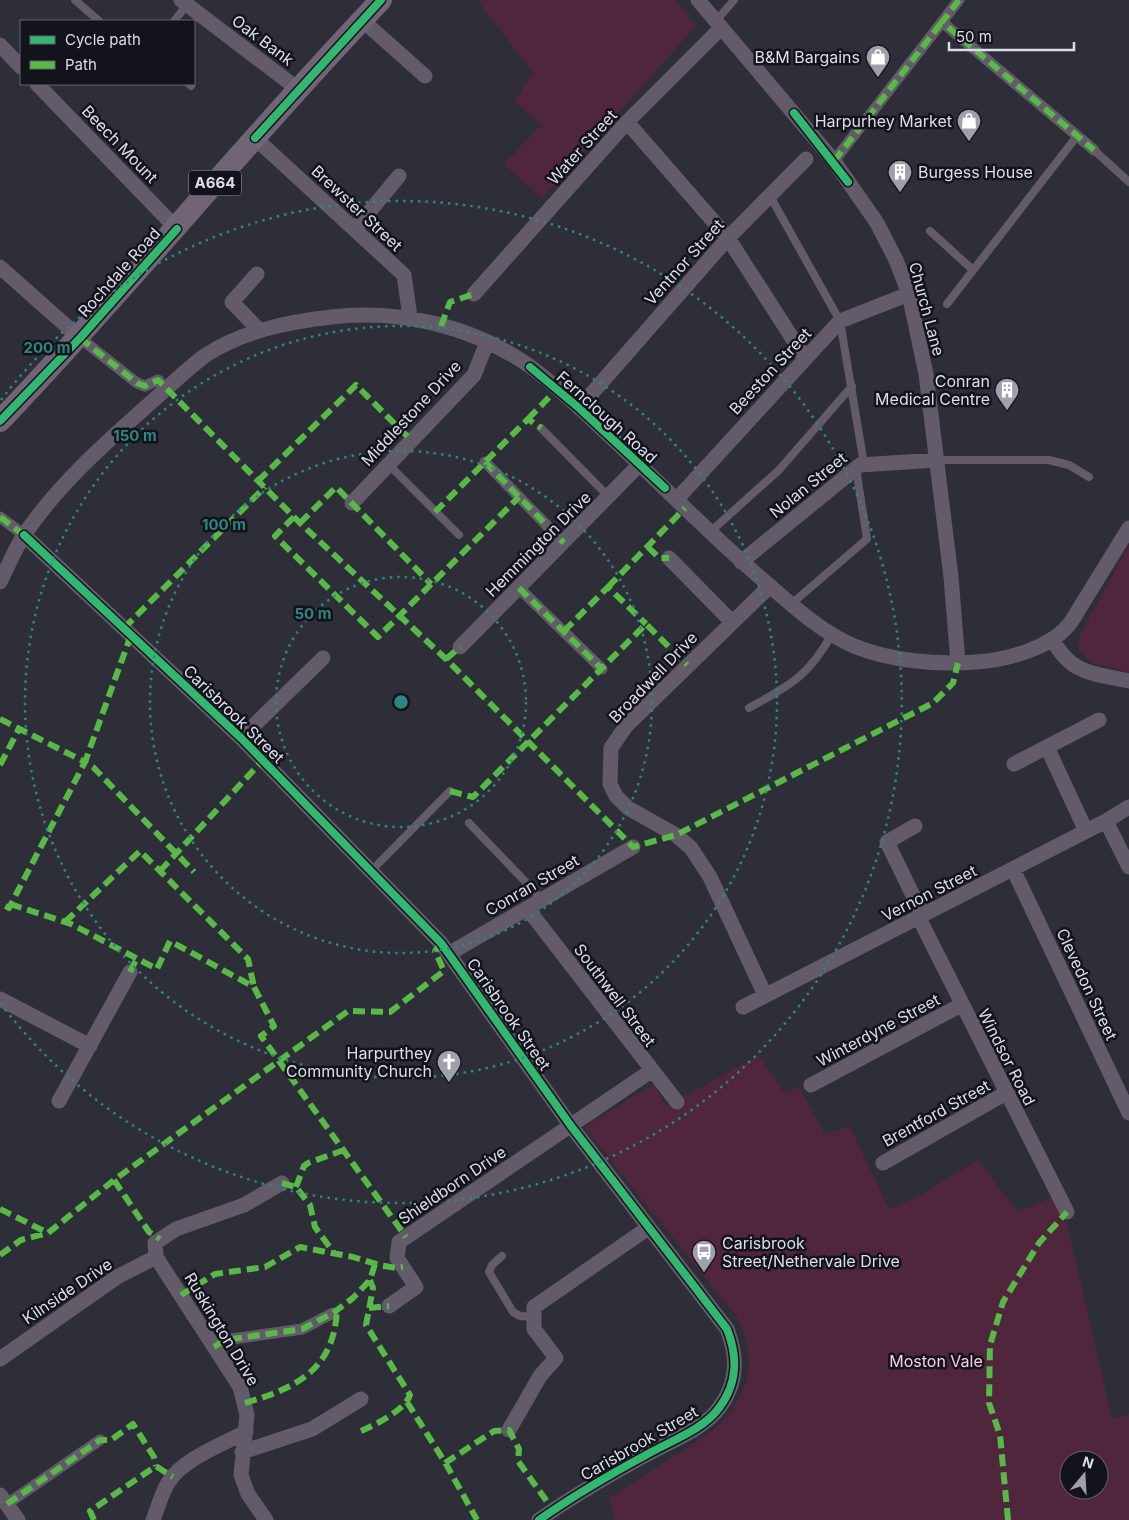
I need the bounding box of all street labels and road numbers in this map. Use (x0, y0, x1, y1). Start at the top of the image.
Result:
street label: Oak Bank (228, 10, 298, 70)
street label: Beech Mount (78, 101, 162, 187)
street label: Water Street (543, 105, 621, 189)
street label: Brewster Street (307, 161, 407, 255)
road number: A664 (189, 170, 241, 196)
street label: Ventnor Street (640, 215, 728, 309)
street label: Rochdale Road (74, 223, 164, 321)
street label: Church Lane (905, 260, 949, 358)
street label: Beeston Street (725, 323, 815, 419)
street label: Middlestone Drive (357, 356, 465, 470)
street label: Fernclough Road (553, 367, 661, 467)
street label: Nolan Street (765, 448, 851, 522)
street label: Hemmington Drive (481, 487, 595, 601)
street label: Broadwell Drive (605, 627, 701, 727)
street label: Carisbrook Street (179, 661, 289, 767)
street label: Conran Street (482, 850, 582, 920)
street label: Vernon Street (878, 860, 980, 926)
street label: Clevedon Street (1052, 925, 1122, 1043)
street label: Southwell Street (570, 940, 660, 1050)
street label: Carisbrook Street (463, 954, 555, 1074)
street label: Winterdyne Street (813, 989, 943, 1071)
street label: Windsor Road (974, 1005, 1040, 1109)
street label: Brentford Street (879, 1075, 993, 1151)
street label: Shieldborn Drive (394, 1142, 510, 1228)
street label: Kilnside Drive (18, 1254, 116, 1328)
street label: Ruskington Drive (180, 1269, 264, 1389)
street label: Carisbrook Street (577, 1401, 701, 1485)

